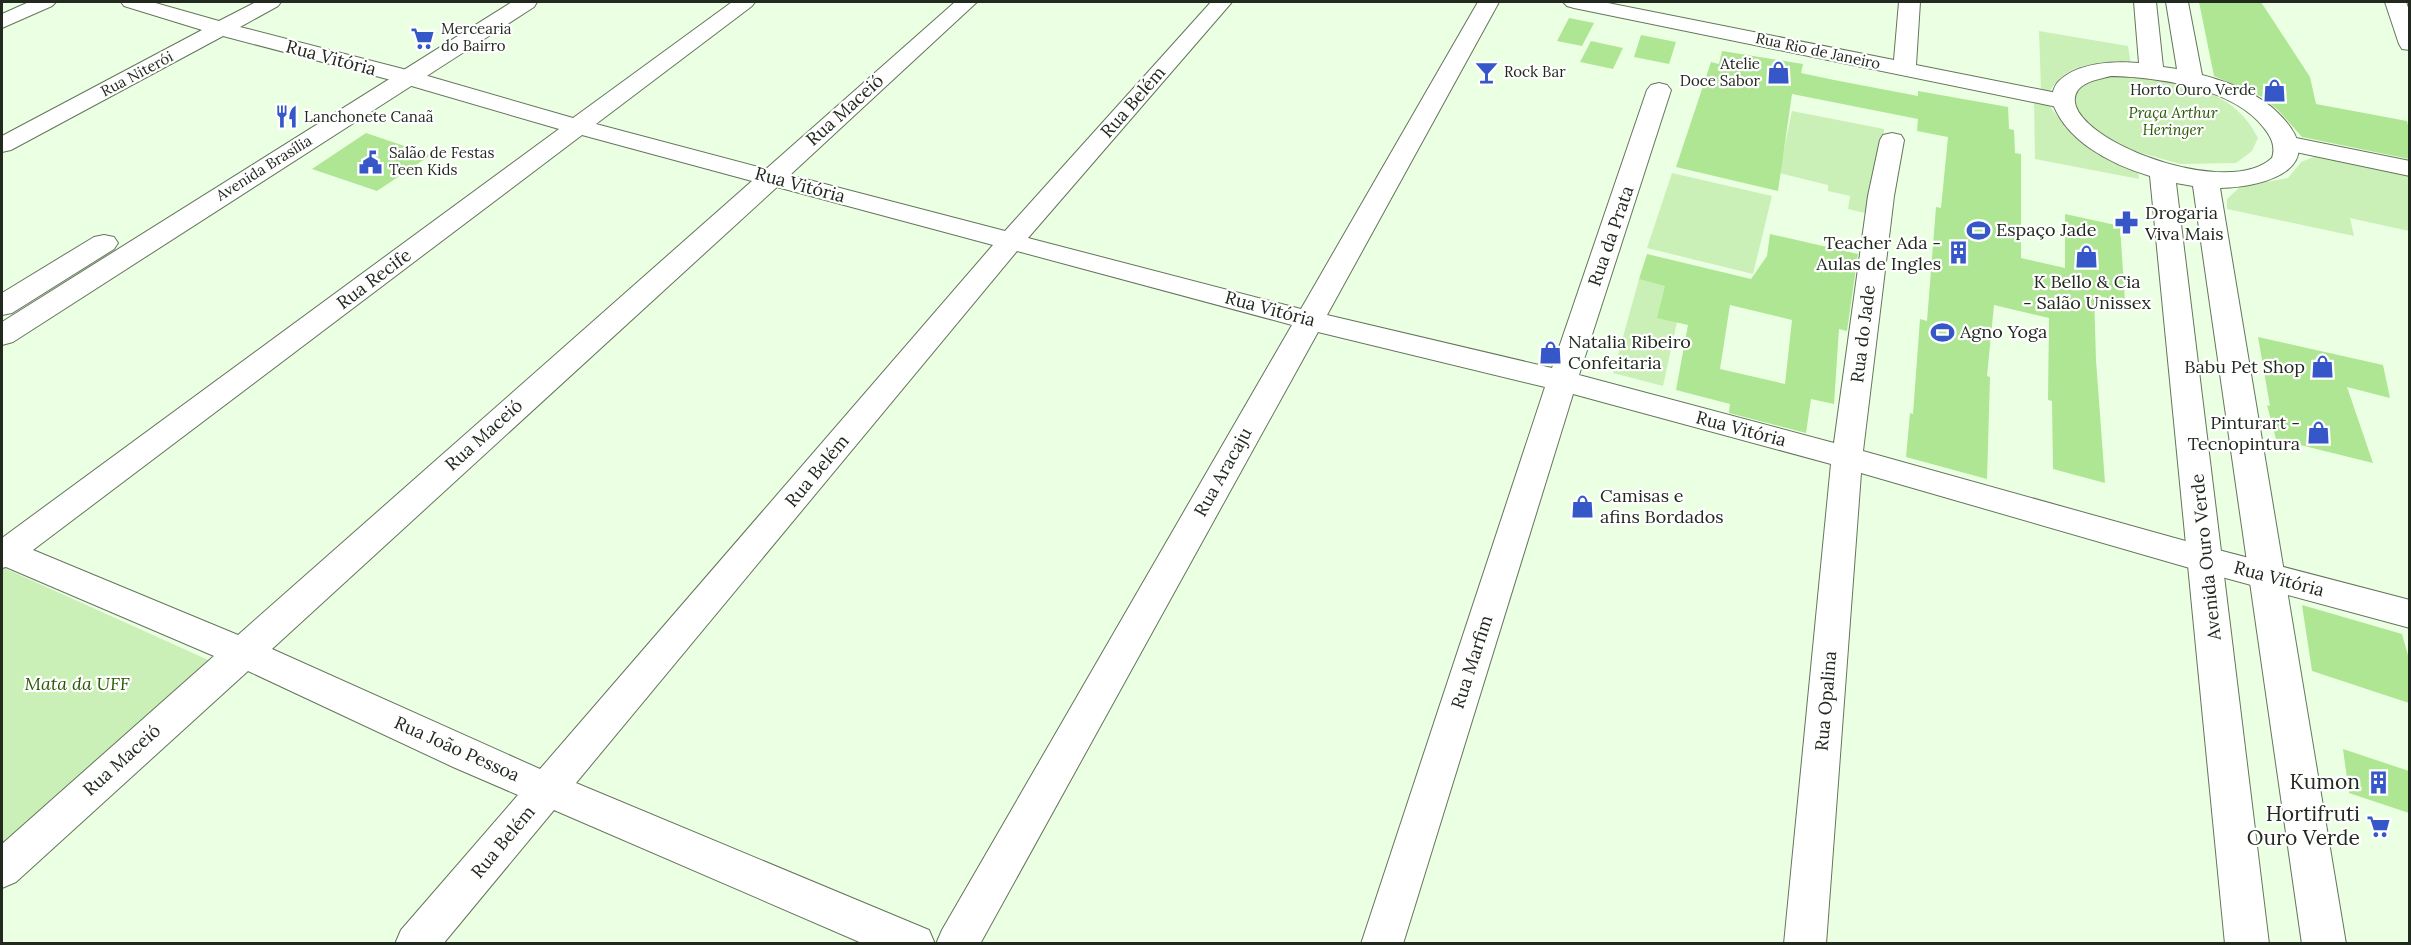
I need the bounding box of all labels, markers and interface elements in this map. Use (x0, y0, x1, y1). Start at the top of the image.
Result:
place label: Mercearia do Bairro (441, 19, 512, 55)
supermarket icon: Mercearia do Bairro (410, 25, 436, 51)
street label: Rua Rio de Janeiro (1754, 28, 1883, 73)
street label: Rua Vitória (283, 34, 379, 81)
street label: Rua Niterói (97, 47, 176, 101)
place label: Atelie Doce Sabor (1680, 54, 1760, 90)
bar icon: Rock Bar (1473, 59, 1499, 85)
shop icon: Atelie Doce Sabor (1765, 60, 1791, 86)
street label: Rua Belém (1095, 61, 1170, 142)
place label: Rock Bar (1504, 62, 1566, 81)
street label: Rua Maceió (801, 69, 888, 151)
shop icon: Horto Ouro Verde (2261, 77, 2287, 103)
place label: Horto Ouro Verde (2130, 80, 2256, 99)
park label: Praça Arthur Heringer (2129, 103, 2218, 139)
restaurant icon: Lanchonete Canaã (273, 104, 299, 130)
place label: Lanchonete Canaã (304, 107, 434, 126)
street label: Avenida Brasília (212, 130, 315, 205)
place label: Salão de Festas Teen Kids (389, 143, 494, 179)
public building icon: Salão de Festas Teen Kids (358, 149, 384, 175)
street label: Rua Vitória (752, 161, 848, 208)
street label: Rua da Prata (1583, 183, 1638, 289)
place label: Drogaria Viva Mais (2144, 201, 2224, 245)
pharmacy icon: Drogaria Viva Mais (2114, 210, 2140, 236)
sports icon: Espaço Jade (1965, 217, 1991, 243)
place label: Espaço Jade (1996, 218, 2097, 241)
place label: Teacher Ada - Aulas de Ingles (1815, 231, 1941, 275)
building icon: Teacher Ada - Aulas de Ingles (1946, 240, 1972, 266)
street label: Rua Recife (332, 243, 416, 314)
shop icon: K Bello & Cia - Salão Unissex (2074, 243, 2100, 269)
place label: K Bello & Cia - Salão Unissex (2023, 270, 2151, 314)
street label: Rua do Jade (1845, 283, 1880, 384)
street label: Rua Vitória (1222, 285, 1318, 332)
sports icon: Agno Yoga (1929, 319, 1955, 345)
place label: Agno Yoga (1959, 320, 2047, 343)
place label: Natalia Ribeiro Confeitaria (1568, 330, 1691, 374)
shop icon: Natalia Ribeiro Confeitaria (1537, 339, 1563, 365)
shop icon: Babu Pet Shop (2310, 354, 2336, 380)
place label: Babu Pet Shop (2184, 355, 2305, 378)
street label: Rua Maceió (440, 394, 527, 476)
street label: Rua Vitória (1693, 405, 1789, 452)
place label: Pinturart - Tecnopintura (2187, 411, 2300, 455)
shop icon: Pinturart - Tecnopintura (2305, 420, 2331, 446)
street label: Rua Aracaju (1189, 423, 1257, 520)
street label: Rua Belém (780, 430, 854, 512)
street label: Avenida Ouro Verde (2185, 472, 2226, 642)
place label: Camisas e afins Bordados (1600, 484, 1724, 528)
shop icon: Camisas e afins Bordados (1569, 493, 1595, 519)
street label: Rua Vitória (2231, 555, 2327, 602)
street label: Rua Marfim (1446, 612, 1497, 712)
street label: Rua Opalina (1810, 650, 1841, 752)
park label: Mata da UFF (25, 672, 130, 695)
street label: Rua João Pessoa (391, 711, 523, 786)
street label: Rua Maceió (78, 719, 165, 801)
place label: Kumon (2290, 768, 2360, 795)
building icon: Kumon (2365, 769, 2391, 795)
place label: Hortifruti Ouro Verde (2247, 800, 2360, 851)
street label: Rua Belém (466, 801, 540, 883)
supermarket icon: Hortifruti Ouro Verde (2365, 813, 2391, 839)

